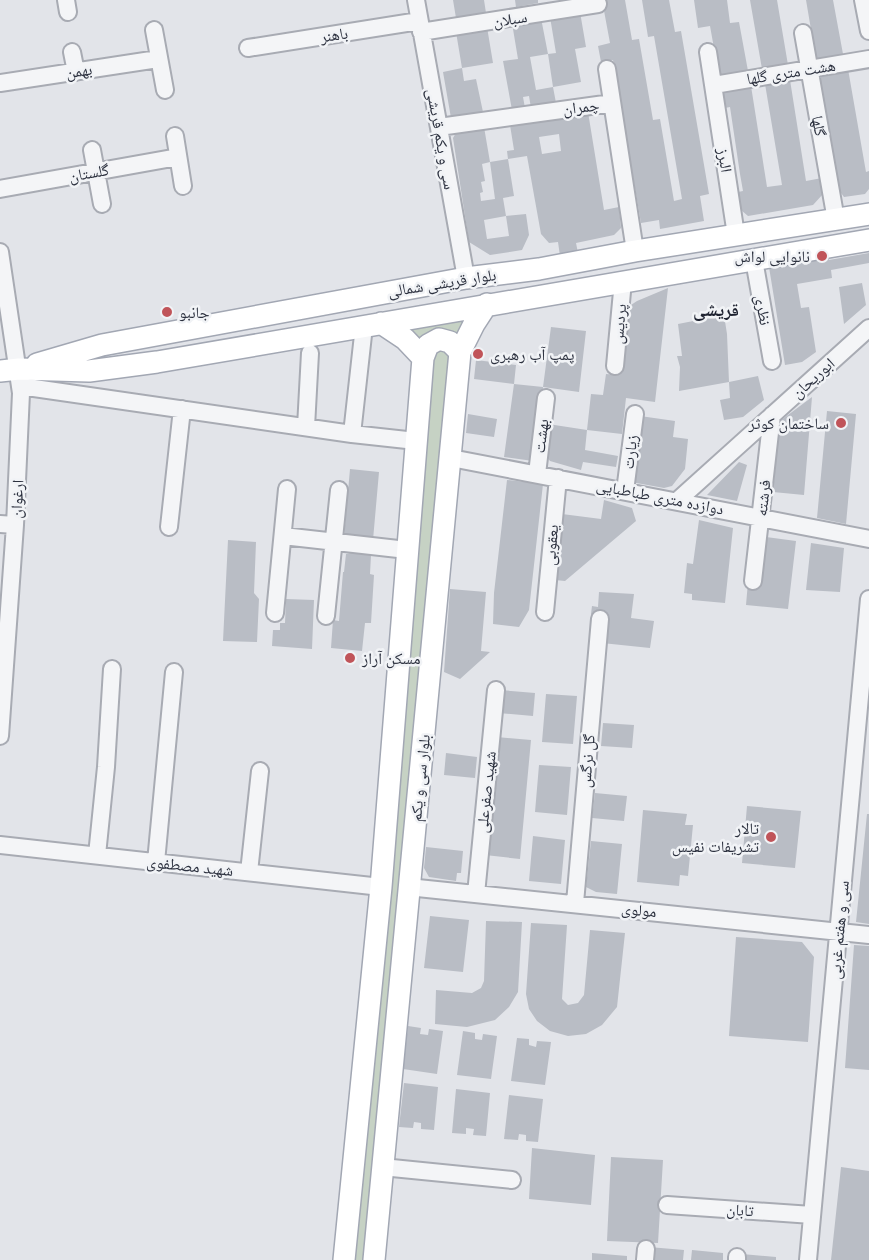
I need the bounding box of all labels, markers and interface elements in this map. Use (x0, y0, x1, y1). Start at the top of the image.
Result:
street label: سبلان (492, 7, 529, 32)
street label: باهنر (318, 23, 349, 47)
street label: هشت متری گلها (745, 56, 837, 89)
street label: بهمن (64, 60, 94, 83)
street label: سی و یکم قریشی (422, 87, 459, 191)
street label: چمران (562, 95, 600, 120)
street label: گلها (808, 114, 830, 138)
street label: البرز (714, 146, 736, 173)
street label: گلستان (67, 160, 111, 187)
place label: نانوایی لواش (735, 247, 810, 267)
marker: نانوایی لواش (815, 249, 829, 263)
street label: بلوار قریشی شمالی (386, 265, 498, 302)
street label: نظری (750, 293, 775, 327)
district label: قریشی (693, 299, 739, 321)
place label: جانبو (179, 303, 210, 322)
street label: پردیس (608, 303, 631, 345)
marker: جانبو (160, 305, 174, 319)
place label: پمپ آب رهبری (490, 345, 575, 365)
marker: پمپ آب رهبری (471, 347, 485, 361)
street label: ابوریحان (788, 354, 839, 403)
place label: ساختمان کوثر (747, 414, 829, 434)
marker: ساختمان کوثر (834, 416, 848, 430)
street label: بهشت (529, 418, 553, 454)
street label: زیارت (618, 434, 642, 470)
street label: دوازده متری طباطبایی (594, 475, 725, 520)
street label: ارغوان (6, 479, 28, 519)
street label: فرشته (752, 479, 774, 517)
street label: یعقوبی (540, 524, 563, 566)
place label: مسکن آراز (361, 649, 420, 669)
marker: مسکن آراز (343, 651, 357, 665)
street label: بلوار سی و یکم (406, 733, 435, 823)
street label: گل نرگس (575, 733, 600, 789)
street label: شهید صفرعلی (472, 750, 501, 834)
place label: تالار تشریفات نفیس (672, 819, 759, 857)
marker: تالار تشریفات نفیس (764, 830, 778, 844)
street label: شهید مصطفوی (146, 852, 234, 881)
street label: سی و هفتم غربی (825, 880, 854, 980)
street label: مولوی (620, 899, 658, 922)
street label: تابان (726, 1200, 755, 1221)

